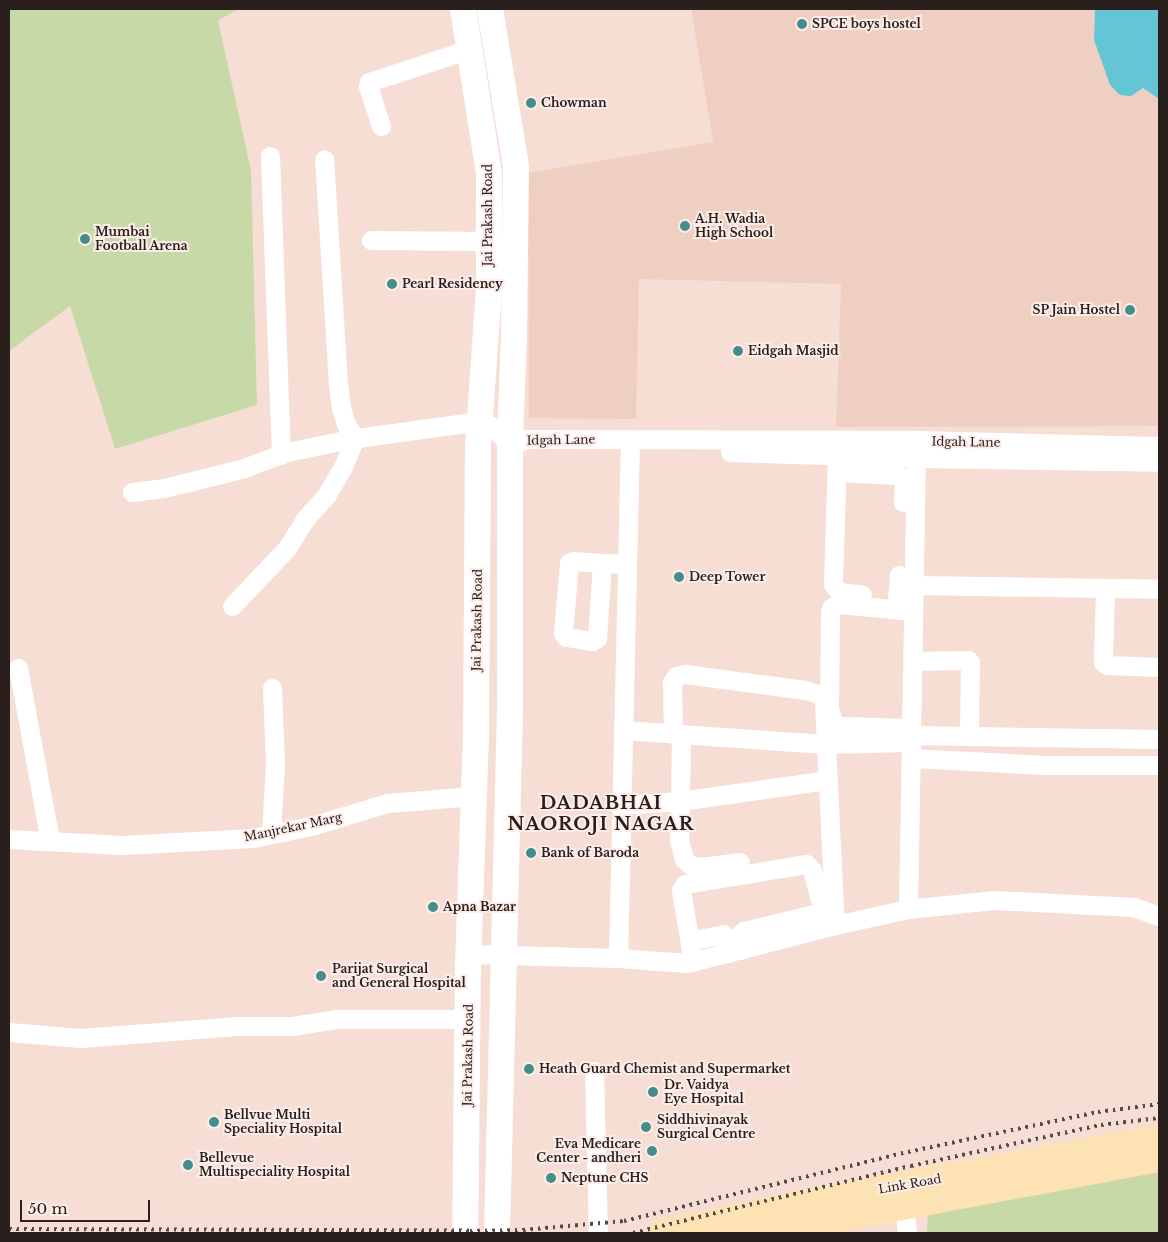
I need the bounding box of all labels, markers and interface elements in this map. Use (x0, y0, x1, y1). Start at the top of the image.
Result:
place label: SPCE boys hostel (812, 17, 921, 31)
marker: SPCE boys hostel (796, 18, 808, 30)
place label: Chowman (541, 96, 607, 110)
marker: Chowman (525, 97, 537, 109)
street label: Jai Prakash Road (481, 164, 495, 266)
place label: A.H. Wadia High School (695, 212, 773, 240)
marker: A.H. Wadia High School (679, 220, 691, 232)
place label: Mumbai Football Arena (95, 225, 188, 253)
marker: Mumbai Football Arena (79, 233, 91, 245)
place label: Pearl Residency (402, 277, 503, 291)
marker: Pearl Residency (386, 278, 398, 290)
place label: SP Jain Hostel (1032, 303, 1120, 317)
marker: SP Jain Hostel (1124, 304, 1136, 316)
place label: Eidgah Masjid (748, 344, 839, 358)
marker: Eidgah Masjid (732, 345, 744, 357)
street label: Idgah Lane (526, 432, 596, 448)
street label: Idgah Lane (931, 434, 1001, 450)
street label: Jai Prakash Road (469, 569, 485, 671)
place label: Deep Tower (689, 570, 766, 584)
marker: Deep Tower (673, 571, 685, 583)
district label: DADABHAI NAOROJI NAGAR (506, 793, 696, 836)
street label: Manjrekar Marg (243, 810, 343, 844)
place label: Bank of Baroda (541, 846, 639, 860)
marker: Bank of Baroda (525, 847, 537, 859)
place label: Apna Bazar (443, 900, 516, 914)
marker: Apna Bazar (427, 901, 439, 913)
place label: Parijat Surgical and General Hospital (332, 962, 466, 990)
marker: Parijat Surgical and General Hospital (314, 969, 328, 983)
street label: Jai Prakash Road (460, 1004, 476, 1106)
place label: Heath Guard Chemist and Supermarket (539, 1062, 790, 1076)
marker: Heath Guard Chemist and Supermarket (523, 1063, 535, 1075)
place label: Dr. Vaidya Eye Hospital (664, 1078, 744, 1106)
marker: Dr. Vaidya Eye Hospital (646, 1085, 660, 1099)
place label: Bellvue Multi Speciality Hospital (224, 1108, 342, 1136)
place label: Siddhivinayak Surgical Centre (657, 1113, 755, 1141)
marker: Bellvue Multi Speciality Hospital (208, 1116, 220, 1128)
marker: Siddhivinayak Surgical Centre (639, 1120, 653, 1134)
place label: Eva Medicare Center - andheri (536, 1137, 641, 1165)
marker: Eva Medicare Center - andheri (645, 1144, 659, 1158)
place label: Bellevue Multispeciality Hospital (199, 1151, 350, 1179)
marker: Bellevue Multispeciality Hospital (181, 1158, 195, 1172)
place label: Neptune CHS (561, 1171, 649, 1185)
street label: Link Road (877, 1171, 943, 1197)
marker: Neptune CHS (545, 1172, 557, 1184)
scale bar (22, 1190, 152, 1222)
text: 50 m (28, 1199, 68, 1218)

